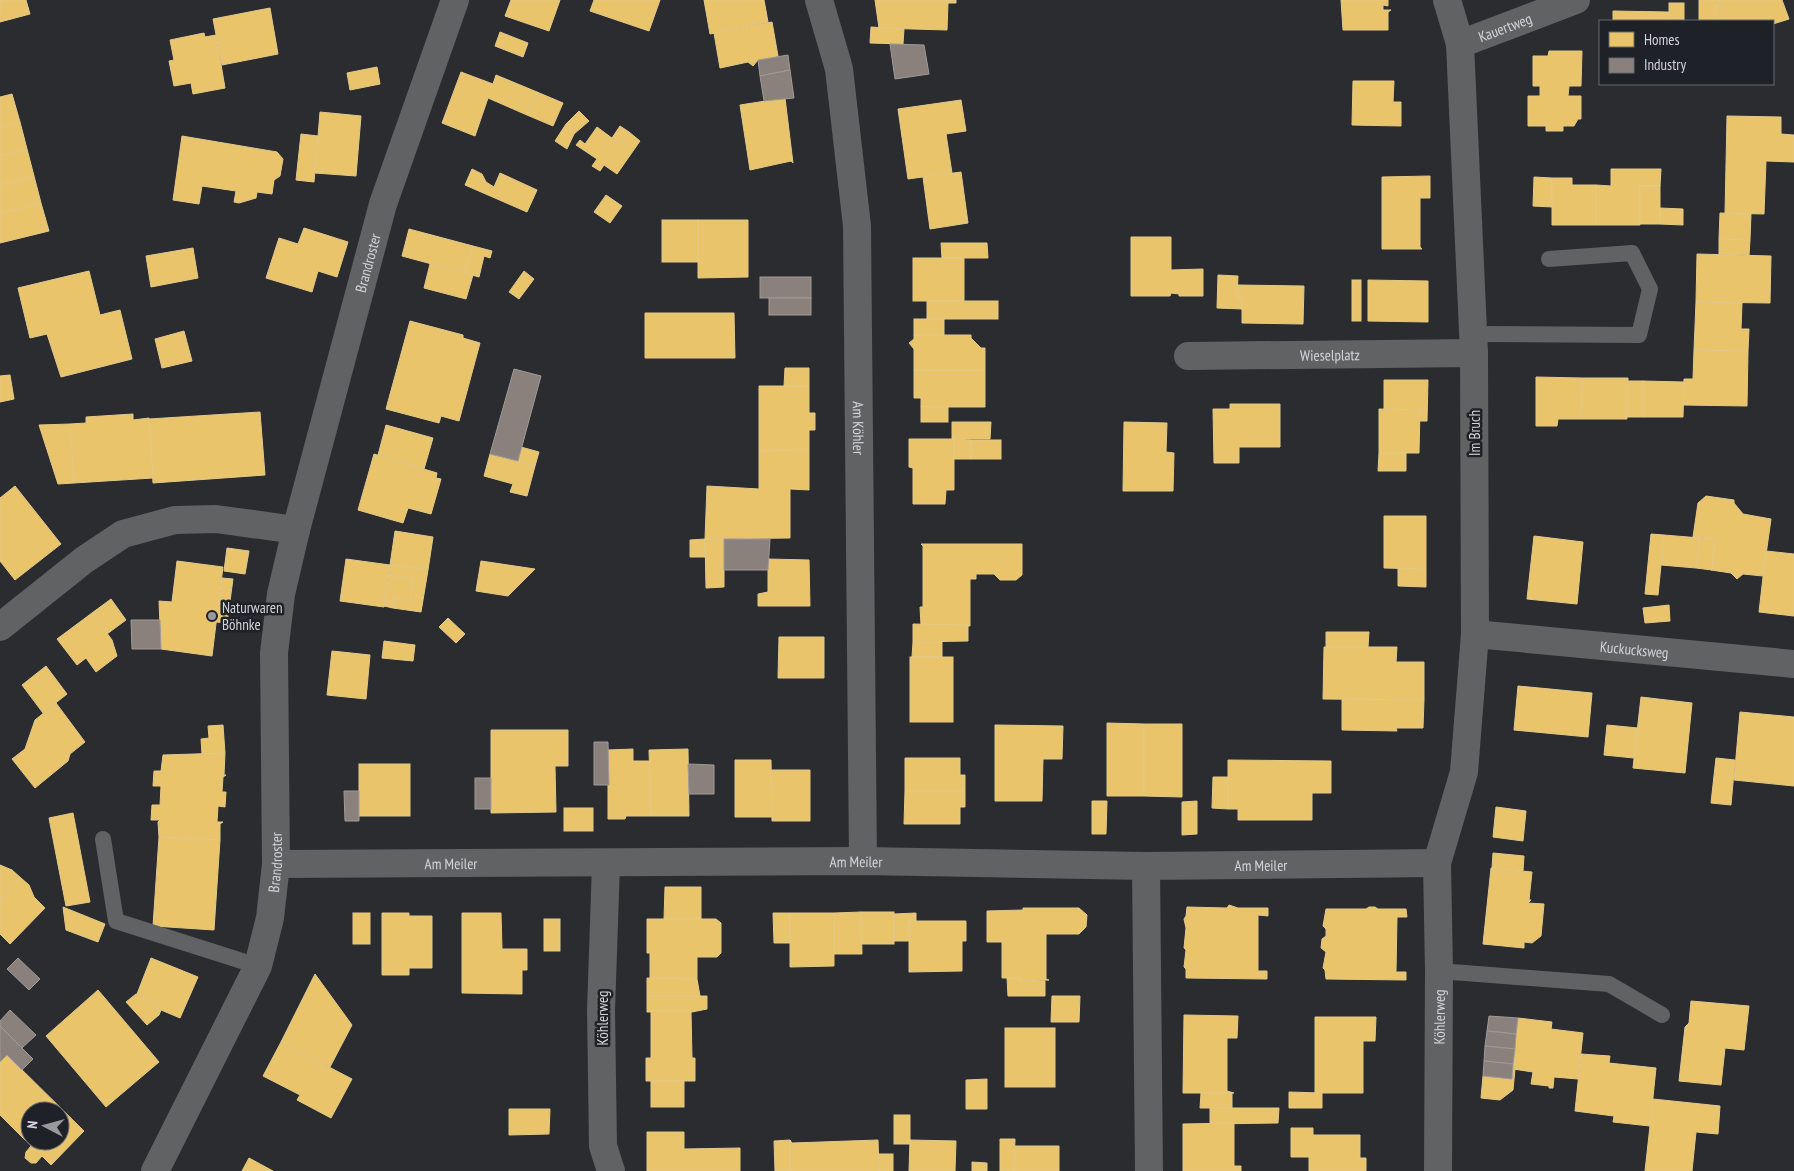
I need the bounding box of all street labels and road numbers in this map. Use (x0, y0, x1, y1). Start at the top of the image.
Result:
street label: Kauertweg (1475, 8, 1534, 46)
street label: Brandroster (350, 230, 385, 294)
street label: Wieselplatz (1300, 345, 1360, 364)
street label: Am Köhler (849, 401, 869, 456)
street label: Im Bruch (1465, 410, 1484, 456)
street label: Kuckucksweg (1599, 636, 1669, 662)
street label: Brandroster (263, 831, 286, 893)
street label: Am Meiler (829, 851, 883, 871)
street label: Am Meiler (424, 853, 478, 873)
street label: Am Meiler (1234, 855, 1288, 875)
street label: Köhlerweg (1429, 989, 1448, 1045)
street label: Köhlerweg (593, 991, 612, 1045)

